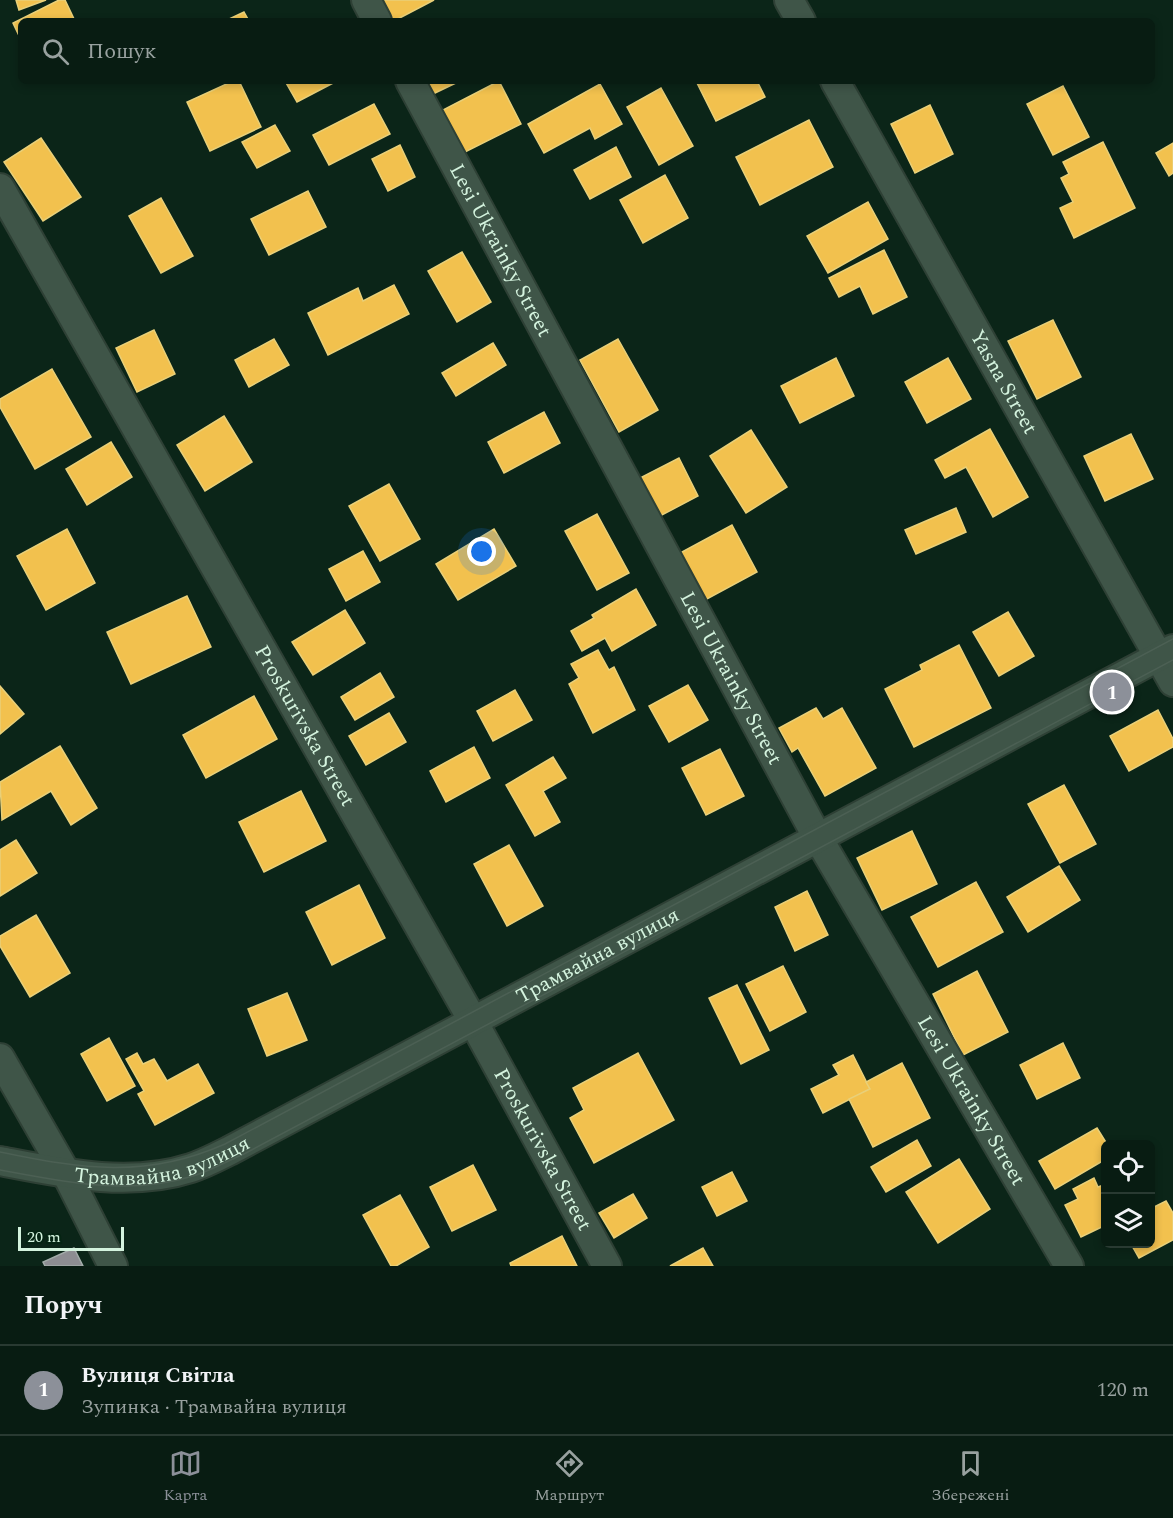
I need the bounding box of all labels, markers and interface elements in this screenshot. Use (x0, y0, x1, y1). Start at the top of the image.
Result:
search box (18, 18, 1155, 84)
icon: search (39, 35, 72, 68)
text: Пошук (87, 35, 157, 68)
street label: Lesi Ukrainky Street (440, 158, 560, 343)
street label: Yasna Street (961, 324, 1046, 440)
your location (467, 537, 496, 566)
street label: Lesi Ukrainky Street (671, 586, 790, 771)
street label: Proskurivska Street (246, 639, 363, 813)
pin: 1 (1092, 670, 1132, 714)
street label: Трамвайна вулиця (510, 899, 685, 1013)
street label: Lesi Ukrainky Street (908, 1010, 1034, 1192)
street label: Proskurivska Street (485, 1062, 600, 1237)
street label: Трамвайна вулиця (72, 1128, 256, 1195)
map controls (1101, 1140, 1155, 1248)
button: locate (1101, 1140, 1155, 1194)
button: layers (1101, 1194, 1155, 1248)
scale bar (18, 1224, 124, 1252)
text: 20 m (27, 1225, 61, 1249)
text: Поруч (24, 1285, 103, 1325)
text: Вулиця Світла (81, 1359, 235, 1392)
text: 1 (38, 1375, 49, 1405)
text: 120 m (1097, 1375, 1149, 1405)
text: Зупинка · Трамвайна вулиця (81, 1392, 347, 1422)
tab: Карта (164, 1447, 207, 1507)
tab: Маршрут (534, 1447, 604, 1507)
tab: Збережені (931, 1447, 1009, 1507)

